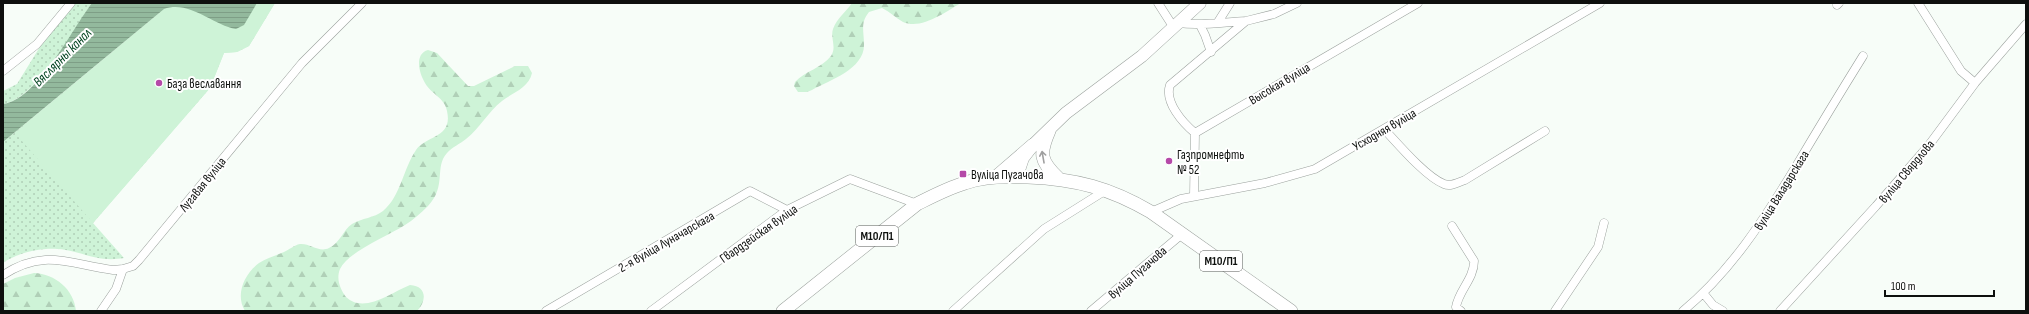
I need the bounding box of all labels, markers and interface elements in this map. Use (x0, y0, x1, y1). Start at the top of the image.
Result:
water label: Вяслярны канал (30, 24, 95, 90)
street label: Высокая вуліца (1246, 59, 1313, 108)
place label: База веславання (167, 76, 241, 92)
marker: База веславання (154, 78, 164, 88)
street label: Усходняя вуліца (1350, 105, 1419, 155)
street label: вуліца Свярдлова (1876, 137, 1938, 207)
place label: Газпромнефть № 52 (1177, 147, 1244, 178)
street label: вуліца Валадарскага (1751, 148, 1813, 233)
one-way arrow (1039, 150, 1047, 163)
street label: Лугавая вуліца (175, 154, 230, 216)
marker: Газпромнефть № 52 (1164, 156, 1174, 166)
place label: Вуліца Пугачова (971, 167, 1044, 183)
marker: Вуліца Пугачова (958, 169, 968, 179)
street label: Гвардзейская вуліца (717, 201, 801, 267)
street label: 2-я вуліца Луначарскага (616, 208, 717, 276)
road number: М10/П1 (856, 226, 898, 246)
street label: вуліца Пугачова (1105, 243, 1170, 302)
road number: М10/П1 (1200, 251, 1242, 271)
scale bar (1885, 272, 1994, 298)
text: 100 m (1891, 279, 1916, 294)

